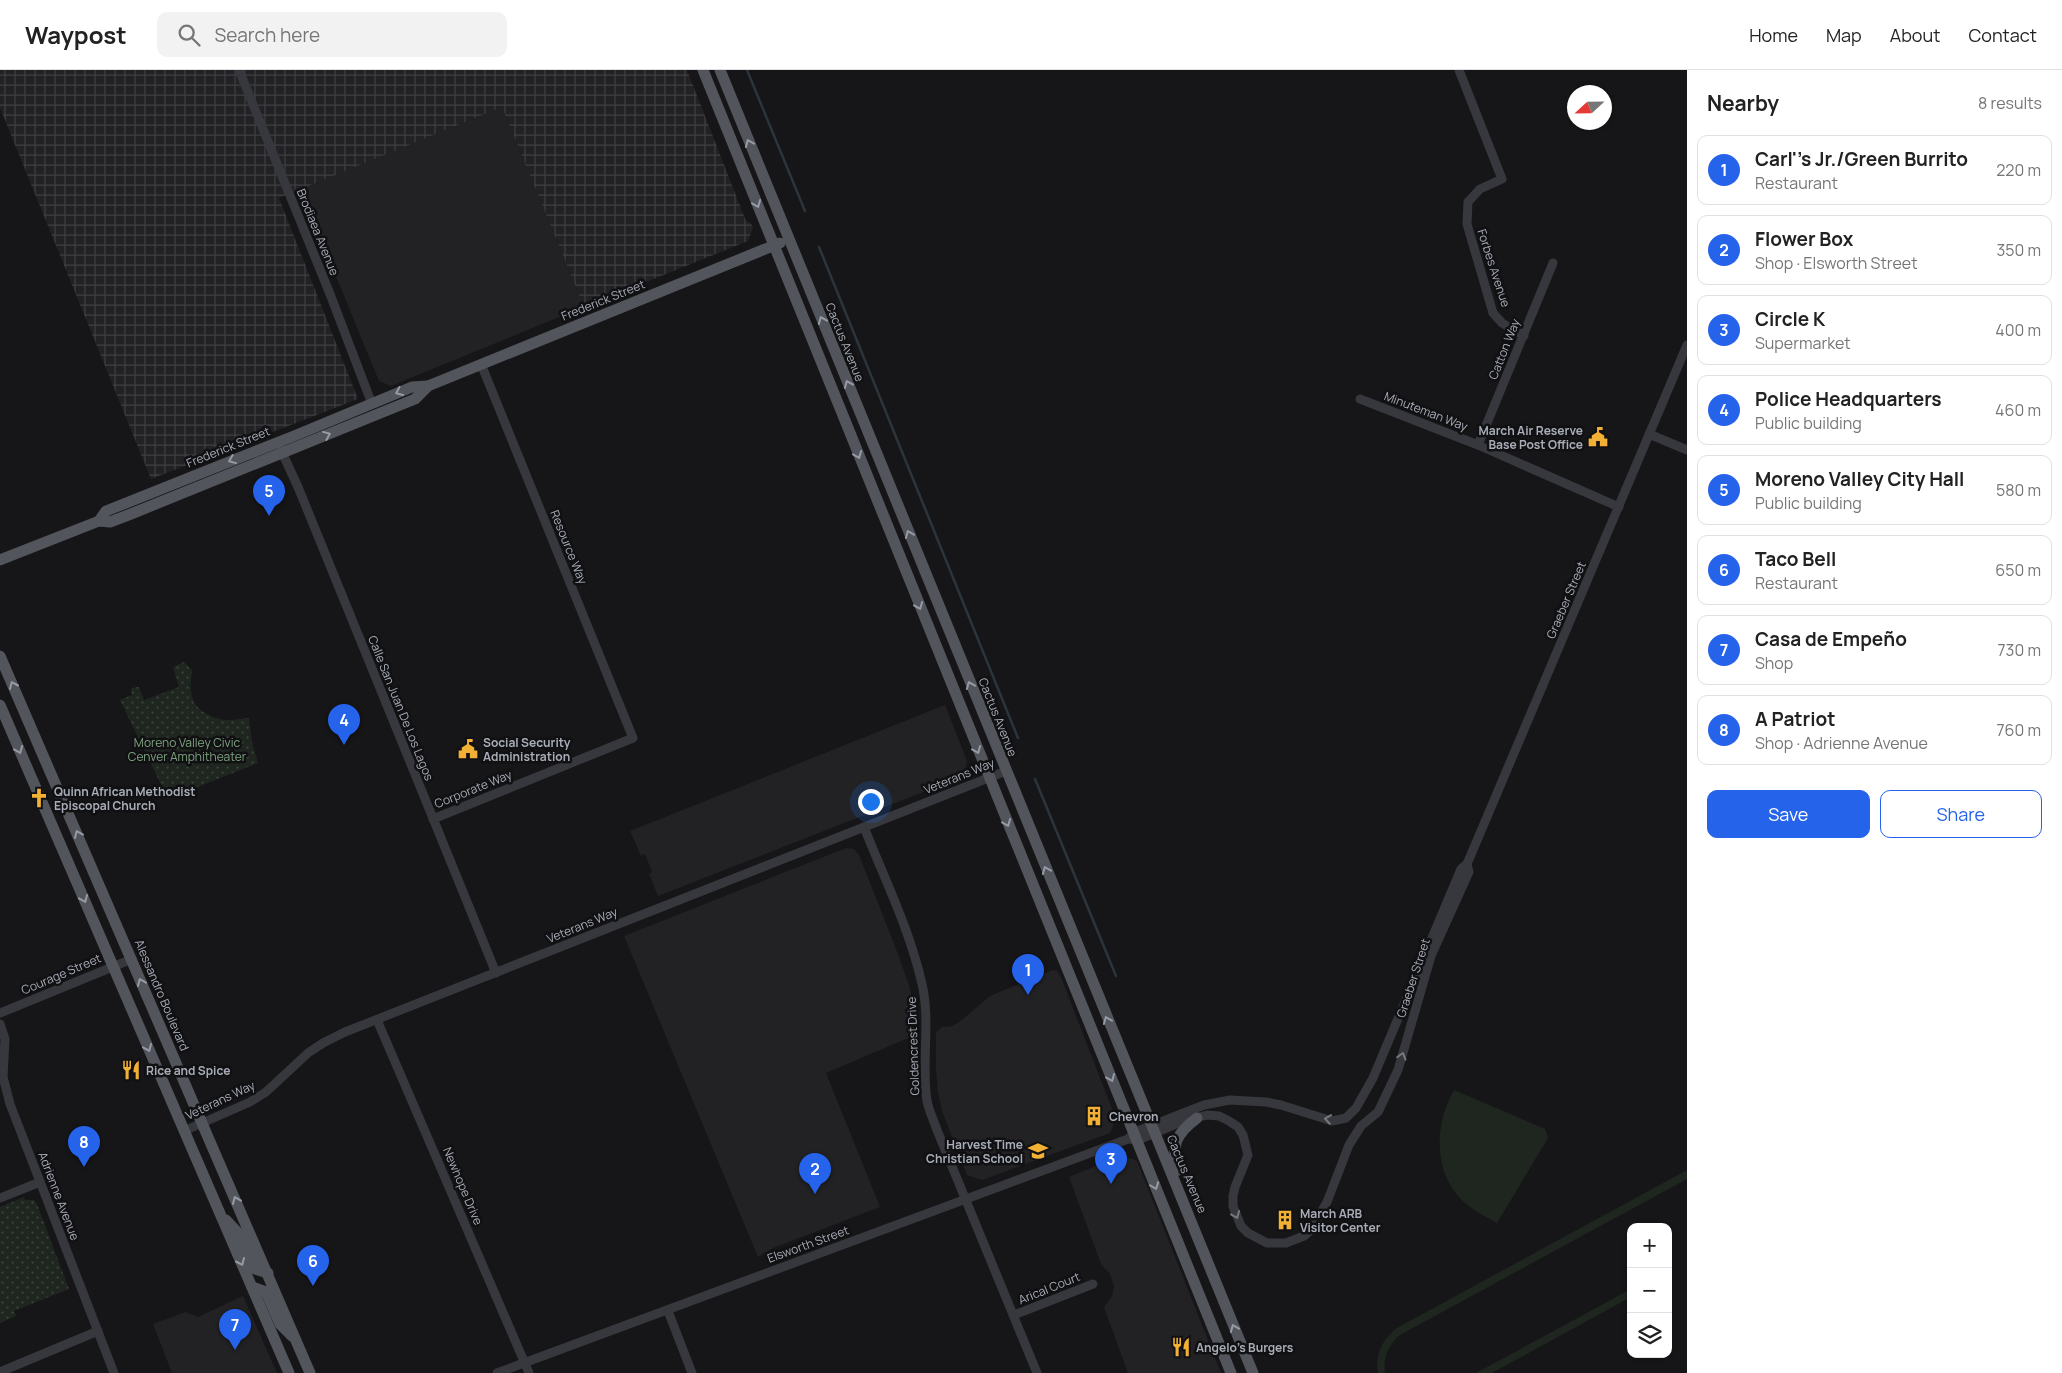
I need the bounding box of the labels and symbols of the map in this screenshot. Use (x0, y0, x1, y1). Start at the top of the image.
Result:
north arrow (1567, 85, 1612, 130)
one-way arrow (745, 139, 755, 147)
street label: Brodiaea Avenue (293, 186, 343, 278)
one-way arrow (751, 199, 761, 208)
street label: Forbes Avenue (1473, 227, 1515, 309)
street label: Frederick Street (559, 275, 648, 325)
street label: Cactus Avenue (821, 300, 869, 384)
street label: Catton Way (1484, 315, 1524, 382)
one-way arrow (817, 316, 828, 325)
one-way arrow (843, 380, 854, 389)
one-way arrow (395, 386, 404, 397)
street label: Minuteman Way (1382, 387, 1471, 435)
street label: Frederick Street (184, 422, 273, 472)
place label: March Air Reserve Base Post Office (1478, 422, 1583, 453)
public building icon: March Air Reserve Base Post Office (1587, 426, 1609, 448)
one-way arrow (323, 430, 331, 440)
one-way arrow (852, 451, 862, 459)
one-way arrow (228, 454, 237, 464)
pin: 5 (253, 475, 285, 516)
street label: Resource Way (546, 507, 592, 587)
one-way arrow (905, 531, 915, 539)
street label: Graeber Street (1542, 559, 1590, 641)
one-way arrow (913, 601, 924, 610)
street label: Calle San Juan De Los Lagos (364, 633, 438, 783)
street label: Cactus Avenue (974, 675, 1022, 759)
one-way arrow (8, 681, 19, 690)
one-way arrow (966, 681, 977, 690)
pin: 4 (328, 704, 360, 745)
park label: Moreno Valley Civic Cenver Amphitheater (128, 734, 247, 765)
place label: Social Security Administration (483, 734, 571, 765)
public building icon: Social Security Administration (457, 738, 479, 760)
one-way arrow (13, 745, 24, 754)
one-way arrow (971, 745, 982, 754)
street label: Veterans Way (921, 754, 998, 798)
street label: Corporate Way (432, 765, 515, 812)
place label: Quinn African Methodist Episcopal Church (54, 783, 195, 814)
church icon: Quinn African Methodist Episcopal Church (28, 787, 50, 809)
your location (858, 789, 884, 815)
one-way arrow (1000, 818, 1011, 827)
one-way arrow (73, 830, 84, 839)
one-way arrow (1041, 866, 1052, 875)
one-way arrow (78, 894, 88, 903)
street label: Veterans Way (544, 903, 621, 947)
street label: Graeber Street (1392, 936, 1434, 1020)
street label: Alessandro Boulevard (131, 937, 193, 1053)
street label: Courage Street (18, 949, 104, 998)
pin: 1 (1012, 954, 1044, 995)
one-way arrow (137, 978, 148, 987)
street label: Goldencrest Drive (903, 996, 923, 1096)
one-way arrow (1103, 1016, 1113, 1025)
one-way arrow (142, 1043, 153, 1052)
one-way arrow (1397, 1052, 1407, 1061)
restaurant icon: Rice and Spice (120, 1059, 142, 1081)
place label: Rice and Spice (146, 1062, 230, 1079)
one-way arrow (1106, 1074, 1116, 1082)
street label: Veterans Way (182, 1076, 258, 1124)
building icon: Chevron (1083, 1105, 1105, 1127)
place label: Chevron (1109, 1108, 1159, 1125)
one-way arrow (1323, 1114, 1331, 1125)
pin: 8 (68, 1126, 100, 1167)
street label: Cactus Avenue (1163, 1132, 1211, 1216)
place label: Harvest Time Christian School (926, 1136, 1023, 1167)
school or university icon: Harvest Time Christian School (1027, 1140, 1049, 1162)
pin: 3 (1095, 1143, 1127, 1184)
street label: Newhope Drive (439, 1144, 487, 1228)
street label: Adrienne Avenue (34, 1149, 84, 1243)
pin: 2 (799, 1153, 831, 1194)
one-way arrow (1149, 1181, 1159, 1190)
one-way arrow (231, 1196, 242, 1205)
place label: March ARB Visitor Center (1300, 1205, 1381, 1236)
building icon: March ARB Visitor Center (1274, 1209, 1296, 1231)
one-way arrow (1230, 1210, 1241, 1219)
street label: Elsworth Street (765, 1221, 851, 1267)
pin: 6 (297, 1245, 329, 1286)
one-way arrow (235, 1257, 245, 1265)
street label: Arical Court (1016, 1268, 1083, 1308)
pin: 7 (219, 1309, 251, 1350)
one-way arrow (1230, 1324, 1241, 1333)
restaurant icon: Angelo's Burgers (1170, 1336, 1192, 1358)
place label: Angelo's Burgers (1196, 1339, 1294, 1356)

